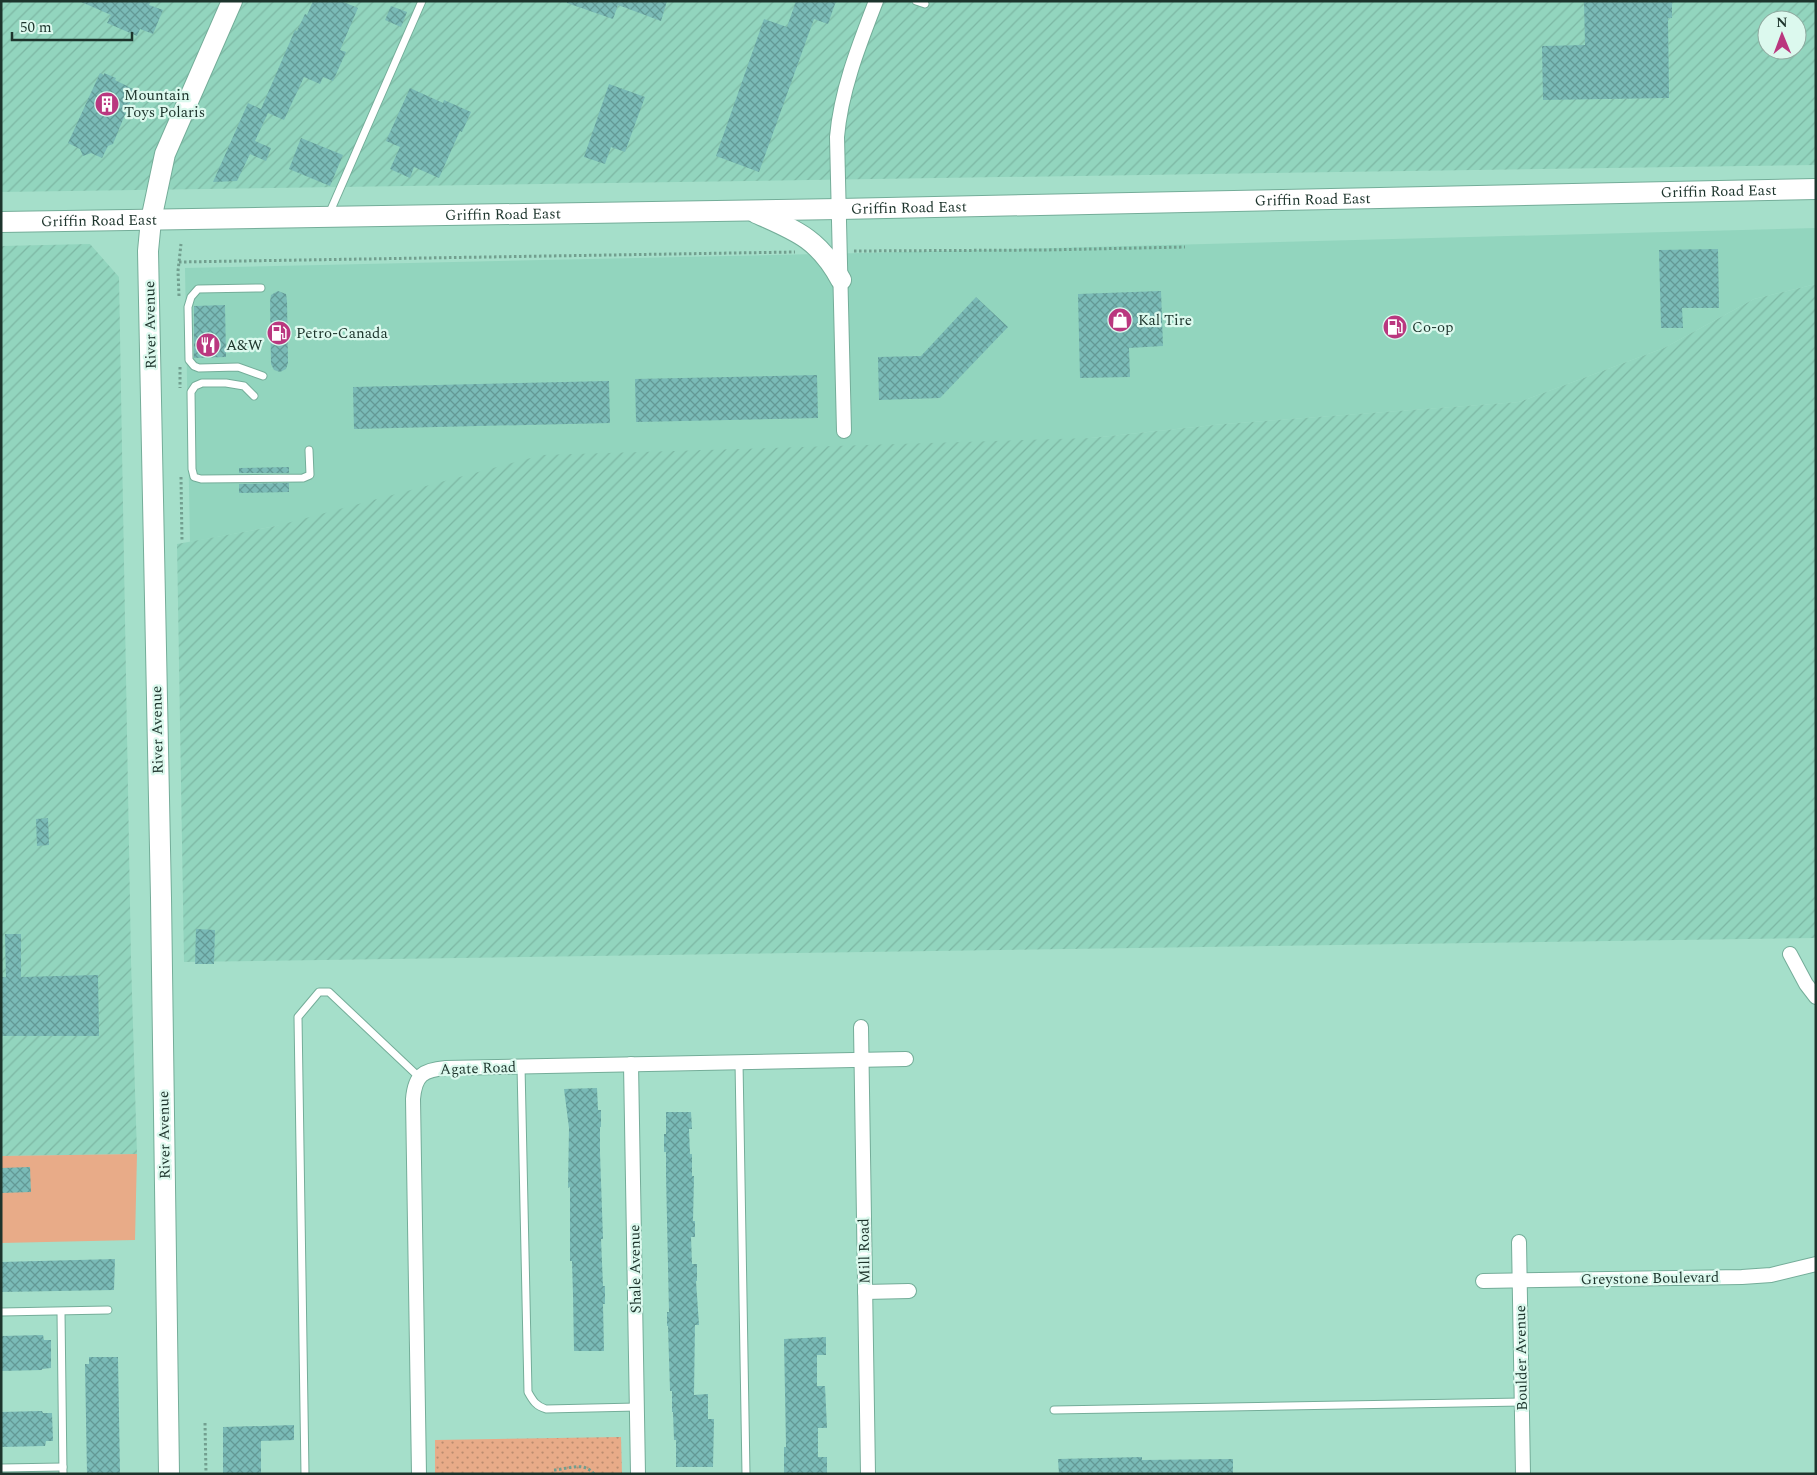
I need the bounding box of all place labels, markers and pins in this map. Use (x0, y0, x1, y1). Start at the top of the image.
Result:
place label: Mountain Toys Polaris (124, 84, 205, 124)
building icon: Mountain Toys Polaris (94, 91, 120, 117)
shop icon: Kal Tire (1107, 307, 1133, 333)
place label: Kal Tire (1138, 309, 1192, 332)
fuel station icon: Co-op (1382, 314, 1408, 340)
place label: Co-op (1412, 316, 1454, 339)
fuel station icon: Petro-Canada (266, 320, 292, 346)
place label: Petro-Canada (296, 322, 388, 345)
restaurant icon: A&W (195, 332, 221, 358)
place label: A&W (226, 334, 263, 357)

